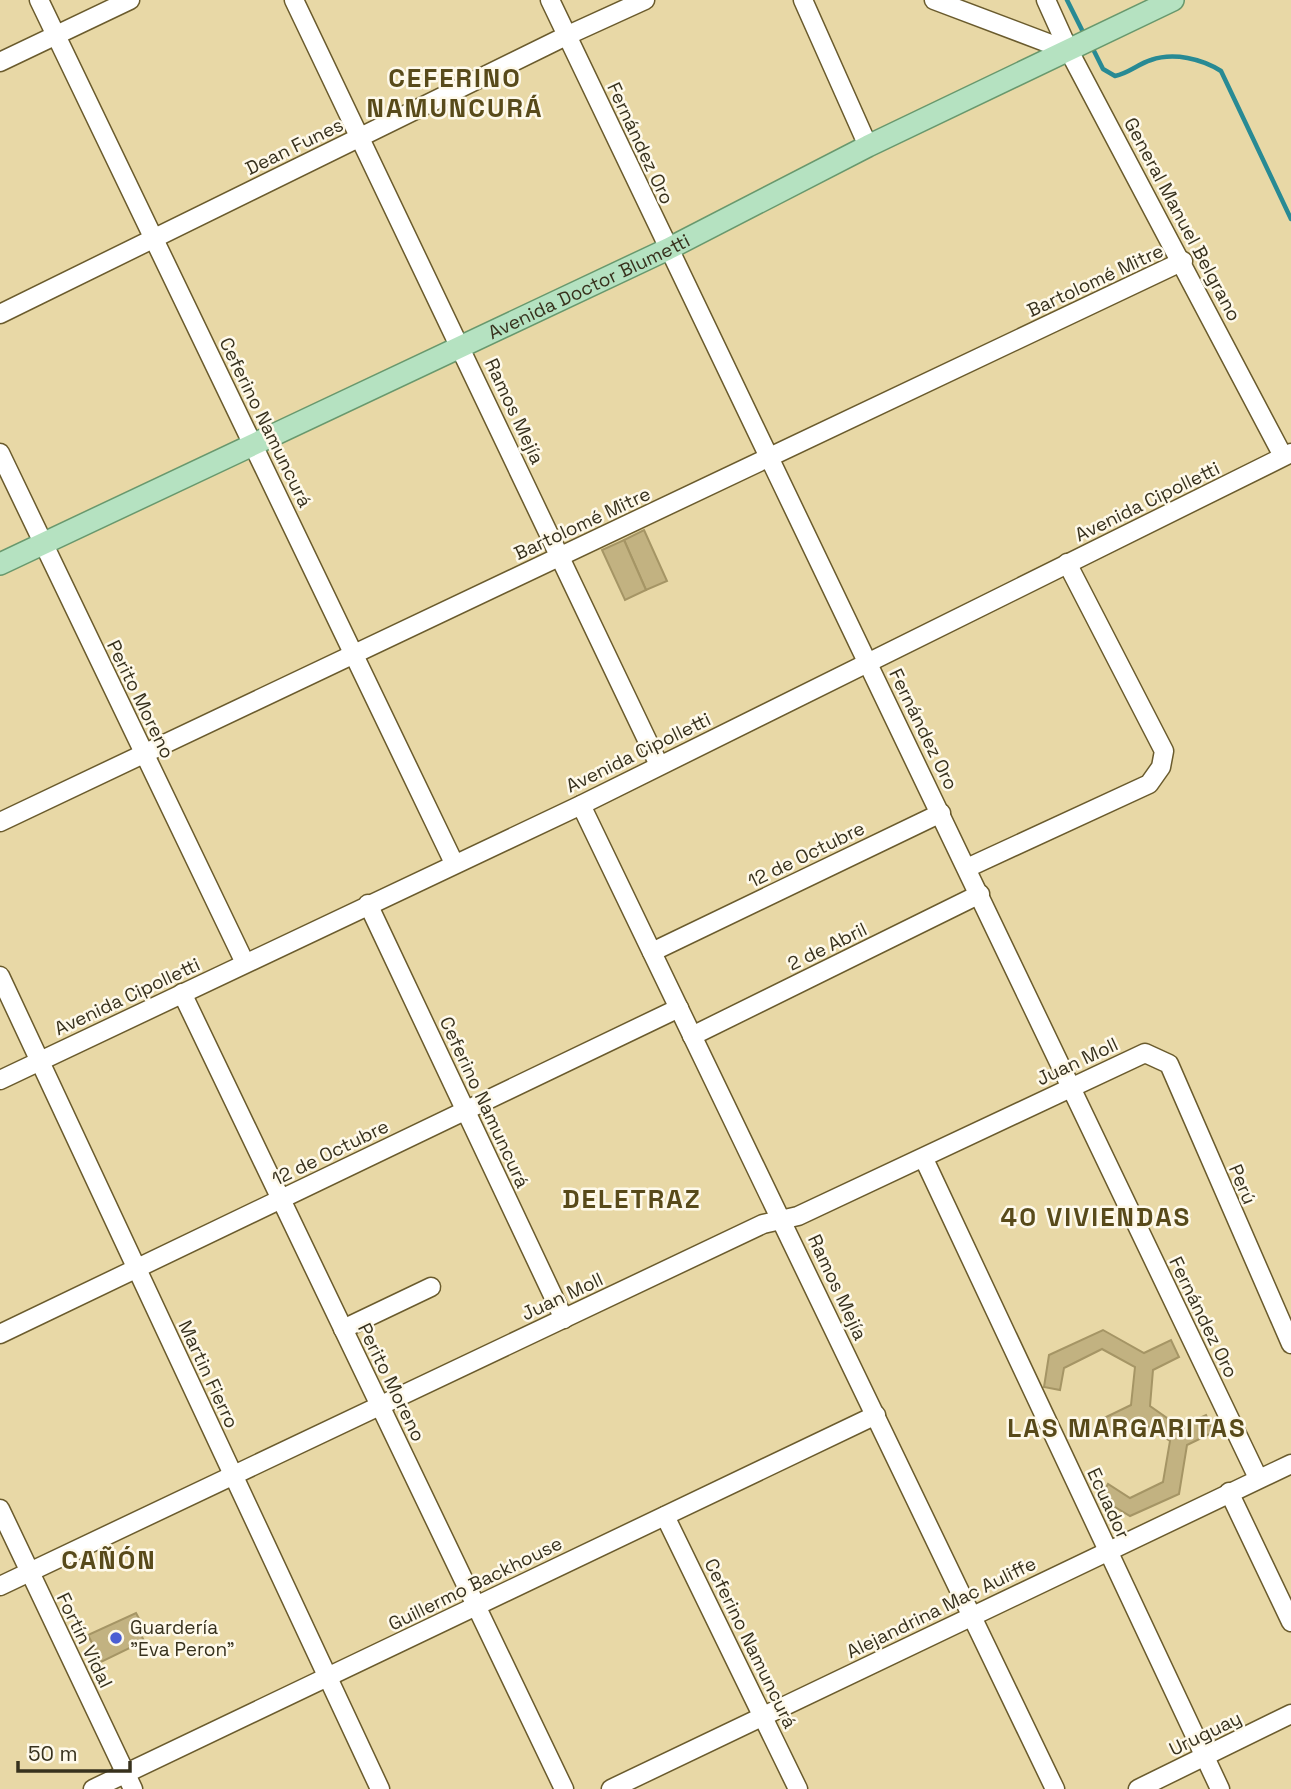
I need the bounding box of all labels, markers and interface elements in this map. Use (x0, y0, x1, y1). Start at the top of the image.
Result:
district label: CEFERINO NAMUNCURÁ (367, 61, 543, 125)
street label: Fernández Oro (601, 78, 680, 208)
street label: Dean Funes (241, 112, 347, 181)
street label: General Manuel Belgrano (1118, 113, 1247, 325)
street label: Avenida Doctor Blumetti (484, 228, 694, 345)
street label: Bartolomé Mitre (1023, 238, 1167, 323)
street label: Ceferino Namuncurá (214, 333, 318, 511)
street label: Ramos Mejía (479, 354, 550, 468)
street label: Avenida Cipolletti (1071, 456, 1224, 547)
street label: Bartolomé Mitre (510, 481, 654, 566)
street label: Perito Moreno (101, 636, 180, 763)
street label: Fernández Oro (883, 664, 964, 794)
street label: Avenida Cipolletti (562, 707, 715, 798)
street label: 12 de Octubre (744, 815, 869, 894)
street label: 2 de Abril (783, 917, 871, 976)
street label: Avenida Cipolletti (50, 952, 204, 1041)
street label: Ceferino Namuncurá (434, 1013, 535, 1192)
street label: Juan Moll (1032, 1032, 1122, 1091)
street label: 12 de Octubre (268, 1113, 393, 1192)
street label: Perú (1223, 1160, 1262, 1208)
district label: DELETRAZ (562, 1182, 702, 1216)
district label: 40 VIVIENDAS (1001, 1200, 1191, 1234)
street label: Ramos Mejía (802, 1230, 873, 1344)
street label: Fernández Oro (1163, 1252, 1244, 1382)
street label: Juan Moll (517, 1267, 607, 1326)
street label: Martin Fierro (173, 1316, 244, 1432)
street label: Perito Moreno (352, 1319, 431, 1446)
district label: LAS MARGARITAS (1007, 1411, 1247, 1445)
street label: Ecuador (1081, 1464, 1136, 1543)
street label: Guillermo Backhouse (384, 1530, 566, 1636)
district label: CAÑÓN (61, 1543, 157, 1577)
street label: Alejandrina Mac Auliffe (842, 1551, 1040, 1664)
street label: Ceferino Namuncurá (699, 1554, 803, 1732)
street label: Fortín Vidal (51, 1588, 118, 1692)
place label: Guardería "Eva Peron" (130, 1615, 235, 1662)
marker: Guardería "Eva Peron" (108, 1630, 124, 1646)
street label: Uruguay (1165, 1705, 1246, 1762)
scale bar (18, 1730, 130, 1774)
text: 50 m (28, 1740, 78, 1767)

